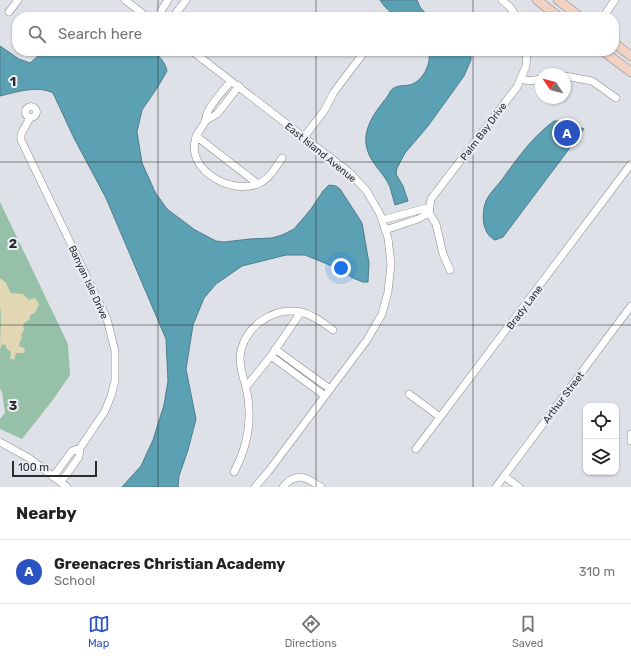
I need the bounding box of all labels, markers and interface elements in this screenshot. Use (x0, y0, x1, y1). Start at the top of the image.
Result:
search box (12, 12, 619, 56)
icon: search (26, 23, 48, 45)
text: Search here (58, 25, 142, 43)
north arrow (535, 68, 571, 104)
text: 1 (10, 74, 16, 89)
street label: Palm Bay Drive (458, 100, 510, 163)
pin: A (554, 118, 580, 148)
street label: East Island Avenue (282, 120, 359, 185)
text: 2 (9, 236, 17, 251)
street label: Banyan Isle Drive (66, 244, 111, 321)
your location (331, 258, 351, 278)
street label: Brady Lane (504, 283, 546, 332)
street label: Arthur Street (541, 369, 587, 426)
text: 3 (9, 398, 18, 413)
map controls (583, 403, 619, 475)
button: locate (583, 403, 619, 439)
button: layers (583, 439, 619, 475)
scale bar (12, 459, 97, 478)
text: 100 m (18, 461, 49, 474)
text: Nearby (16, 503, 77, 523)
text: Greenacres Christian Academy (54, 555, 285, 573)
text: A (24, 564, 34, 579)
text: 310 m (579, 564, 615, 579)
text: School (54, 573, 95, 588)
tab: Map (88, 613, 110, 650)
tab: Directions (285, 613, 337, 650)
tab: Saved (512, 613, 543, 650)

